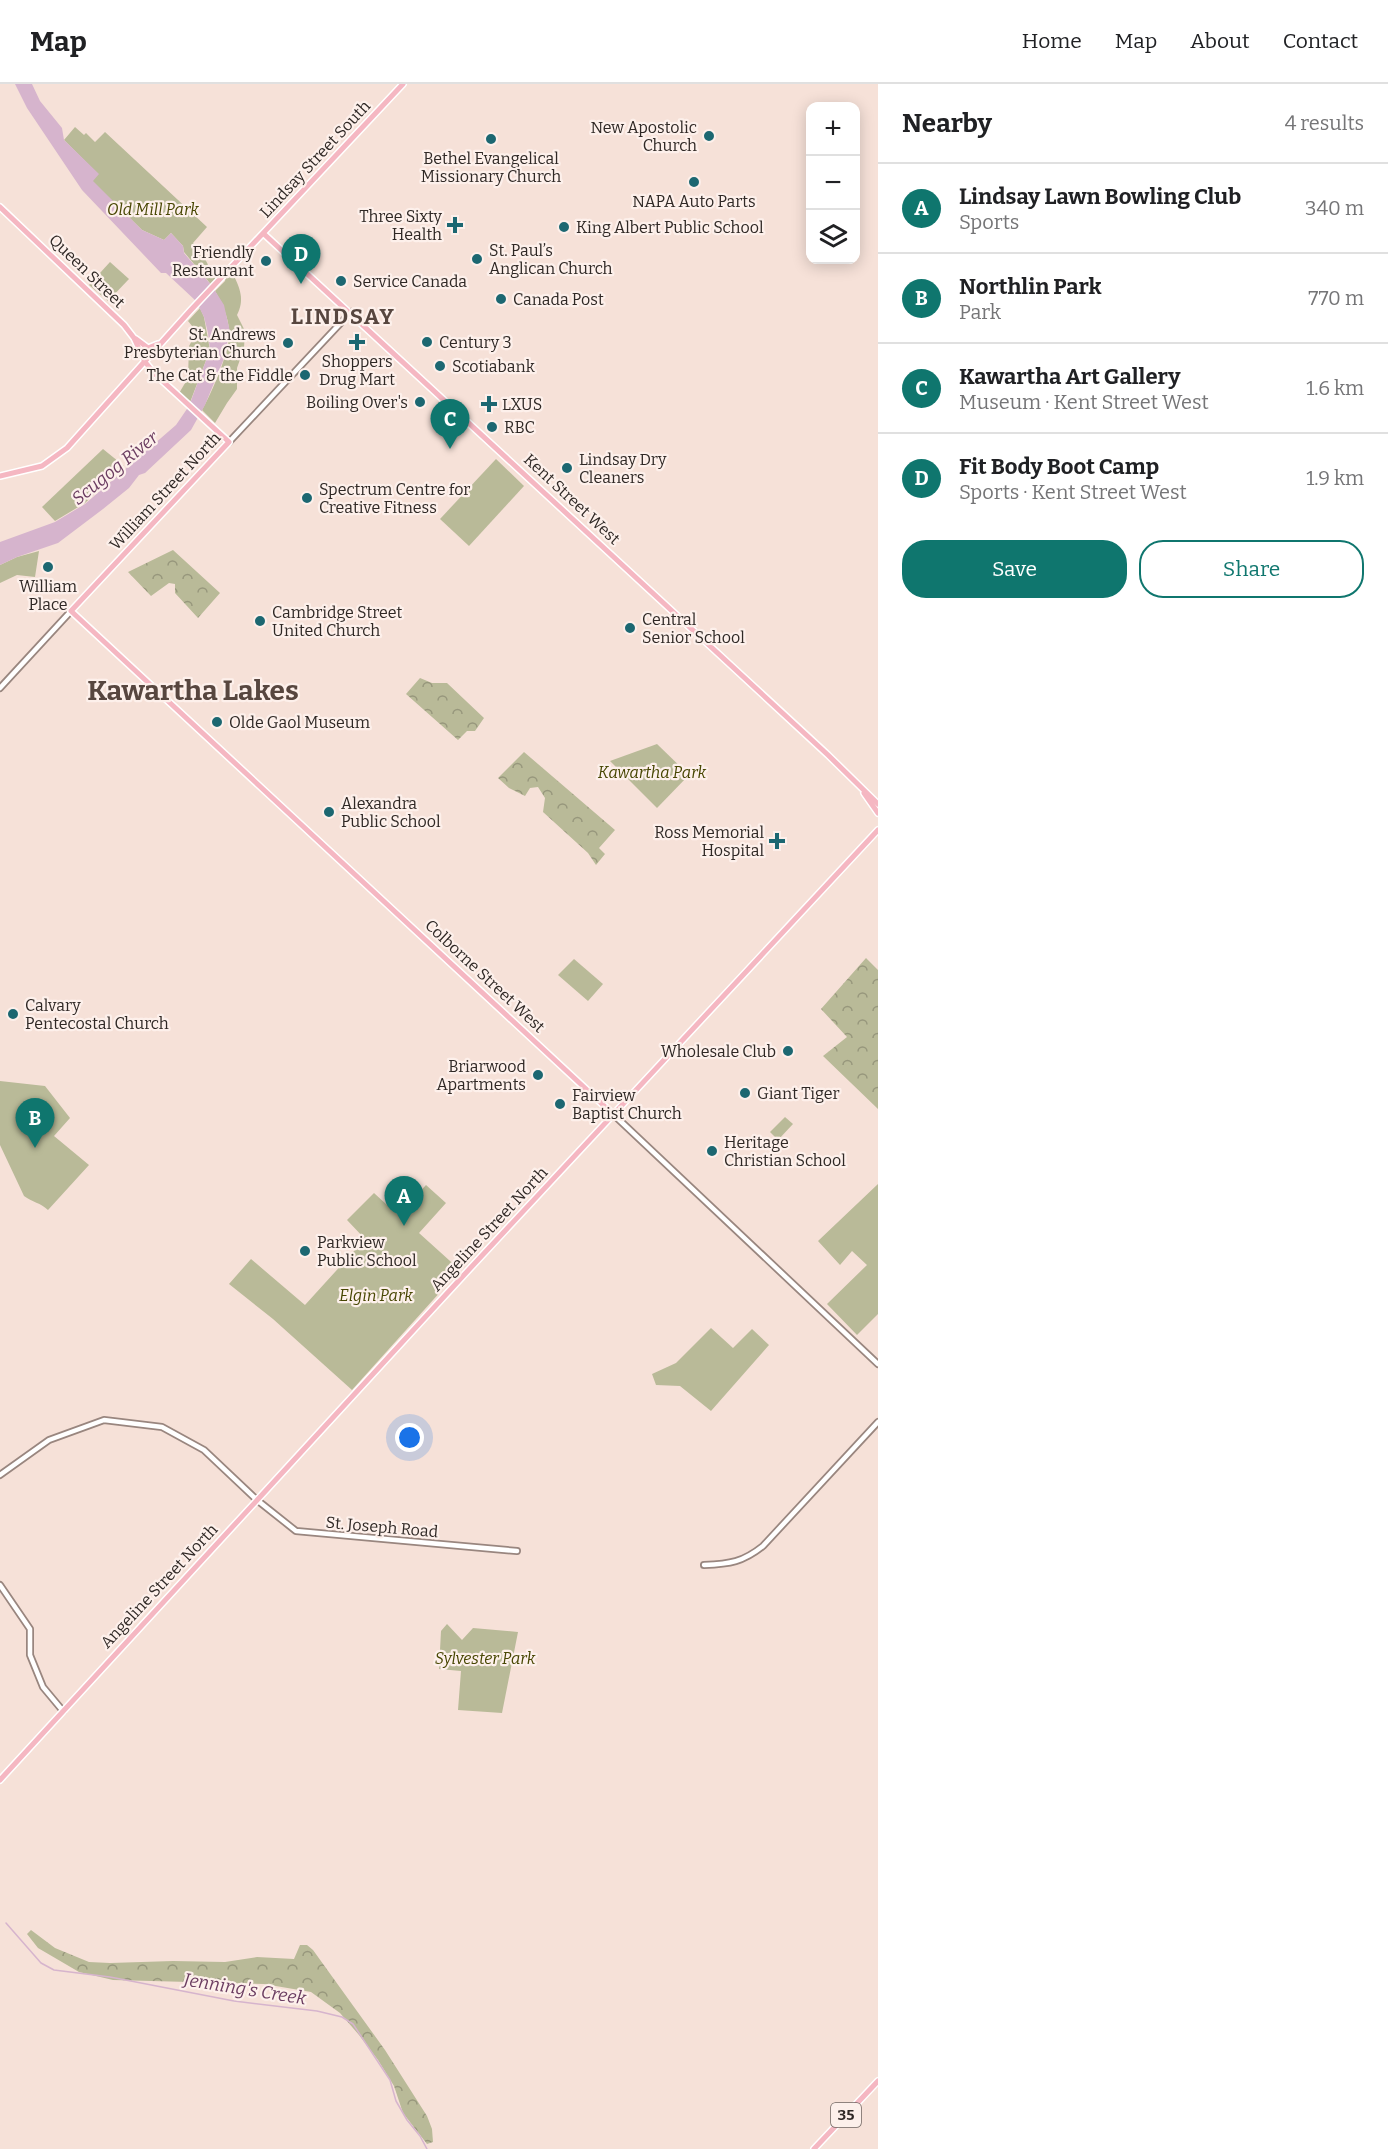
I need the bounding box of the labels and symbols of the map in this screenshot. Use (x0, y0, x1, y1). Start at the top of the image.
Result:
street label: Lindsay Street South (256, 97, 374, 221)
place label: New Apostolic Church (590, 118, 697, 155)
marker: New Apostolic Church (702, 129, 716, 143)
marker: Bethel Evangelical Missionary Church (484, 132, 498, 146)
place label: Bethel Evangelical Missionary Church (421, 149, 561, 186)
marker: NAPA Auto Parts (687, 175, 701, 189)
place label: NAPA Auto Parts (632, 192, 756, 211)
park label: Old Mill Park (107, 200, 199, 219)
place label: Three Sixty Health (359, 207, 443, 244)
marker: Three Sixty Health (446, 216, 464, 234)
place label: King Albert Public School (576, 218, 764, 237)
marker: King Albert Public School (557, 220, 571, 234)
street label: Queen Street (45, 230, 129, 312)
pin: D (282, 234, 320, 284)
place label: St. Paul’s Anglican Church (489, 241, 613, 278)
place label: Friendly Restaurant (172, 243, 255, 280)
marker: St. Paul’s Anglican Church (470, 252, 484, 266)
marker: Friendly Restaurant (259, 254, 273, 268)
place label: Service Canada (353, 272, 467, 291)
marker: Service Canada (334, 274, 348, 288)
place label: Canada Post (513, 290, 604, 309)
marker: Canada Post (494, 292, 508, 306)
district label: LINDSAY (291, 303, 395, 330)
place label: St. Andrews Presbyterian Church (124, 325, 276, 362)
place label: Century 3 (439, 333, 512, 352)
marker: Shoppers Drug Mart (350, 335, 364, 349)
marker: Century 3 (420, 335, 434, 349)
marker: St. Andrews Presbyterian Church (281, 336, 295, 350)
place label: Shoppers Drug Mart (319, 352, 395, 389)
place label: Scotiabank (452, 357, 535, 376)
marker: Scotiabank (433, 359, 447, 373)
place label: The Cat & the Fiddle (147, 366, 293, 385)
marker: The Cat & the Fiddle (298, 368, 312, 382)
place label: Boiling Over's (306, 393, 408, 412)
marker: Boiling Over's (413, 395, 427, 409)
marker: LXUS (480, 395, 498, 413)
place label: LXUS (502, 395, 542, 414)
pin: C (430, 400, 470, 449)
place label: RBC (504, 418, 535, 437)
marker: RBC (485, 420, 499, 434)
water label: Scugog River (67, 426, 163, 510)
street label: William Street North (106, 428, 225, 554)
street label: Kent Street West (520, 450, 624, 548)
place label: Lindsay Dry Cleaners (579, 450, 667, 487)
marker: Lindsay Dry Cleaners (560, 461, 574, 475)
place label: Spectrum Centre for Creative Fitness (319, 480, 470, 517)
marker: Spectrum Centre for Creative Fitness (300, 491, 314, 505)
marker: William Place (41, 560, 55, 574)
place label: William Place (19, 577, 77, 614)
place label: Cambridge Street United Church (272, 603, 402, 640)
place label: Central Senior School (642, 610, 745, 647)
marker: Cambridge Street United Church (253, 614, 267, 628)
marker: Central Senior School (623, 621, 637, 635)
district label: Kawartha Lakes (87, 674, 299, 707)
place label: Olde Gaol Museum (229, 713, 370, 732)
marker: Olde Gaol Museum (210, 715, 224, 729)
park label: Kawartha Park (598, 763, 707, 782)
place label: Alexandra Public School (341, 794, 441, 831)
marker: Alexandra Public School (322, 805, 336, 819)
place label: Ross Memorial Hospital (654, 823, 764, 860)
marker: Ross Memorial Hospital (768, 832, 786, 850)
street label: Colborne Street West (421, 916, 549, 1037)
place label: Calvary Pentecostal Church (25, 996, 169, 1033)
marker: Calvary Pentecostal Church (6, 1007, 20, 1021)
place label: Wholesale Club (661, 1042, 776, 1061)
marker: Wholesale Club (781, 1044, 795, 1058)
place label: Briarwood Apartments (436, 1057, 527, 1094)
marker: Briarwood Apartments (531, 1068, 545, 1082)
place label: Giant Tiger (757, 1084, 840, 1103)
place label: Fairview Baptist Church (572, 1086, 682, 1123)
marker: Giant Tiger (738, 1086, 752, 1100)
marker: Fairview Baptist Church (553, 1097, 567, 1111)
pin: B (15, 1098, 54, 1148)
place label: Heritage Christian School (724, 1133, 846, 1170)
marker: Heritage Christian School (705, 1144, 719, 1158)
street label: Angeline Street North (427, 1163, 551, 1295)
pin: A (384, 1176, 424, 1226)
place label: Parkview Public School (317, 1233, 417, 1270)
marker: Parkview Public School (298, 1244, 312, 1258)
park label: Elgin Park (339, 1286, 413, 1305)
your location (395, 1423, 424, 1452)
street label: St. Joseph Road (325, 1513, 439, 1541)
street label: Angeline Street North (97, 1520, 221, 1652)
park label: Sylvester Park (435, 1649, 536, 1668)
water label: Jenning's Creek (180, 1968, 308, 2010)
road number: 35 (831, 2103, 861, 2127)

